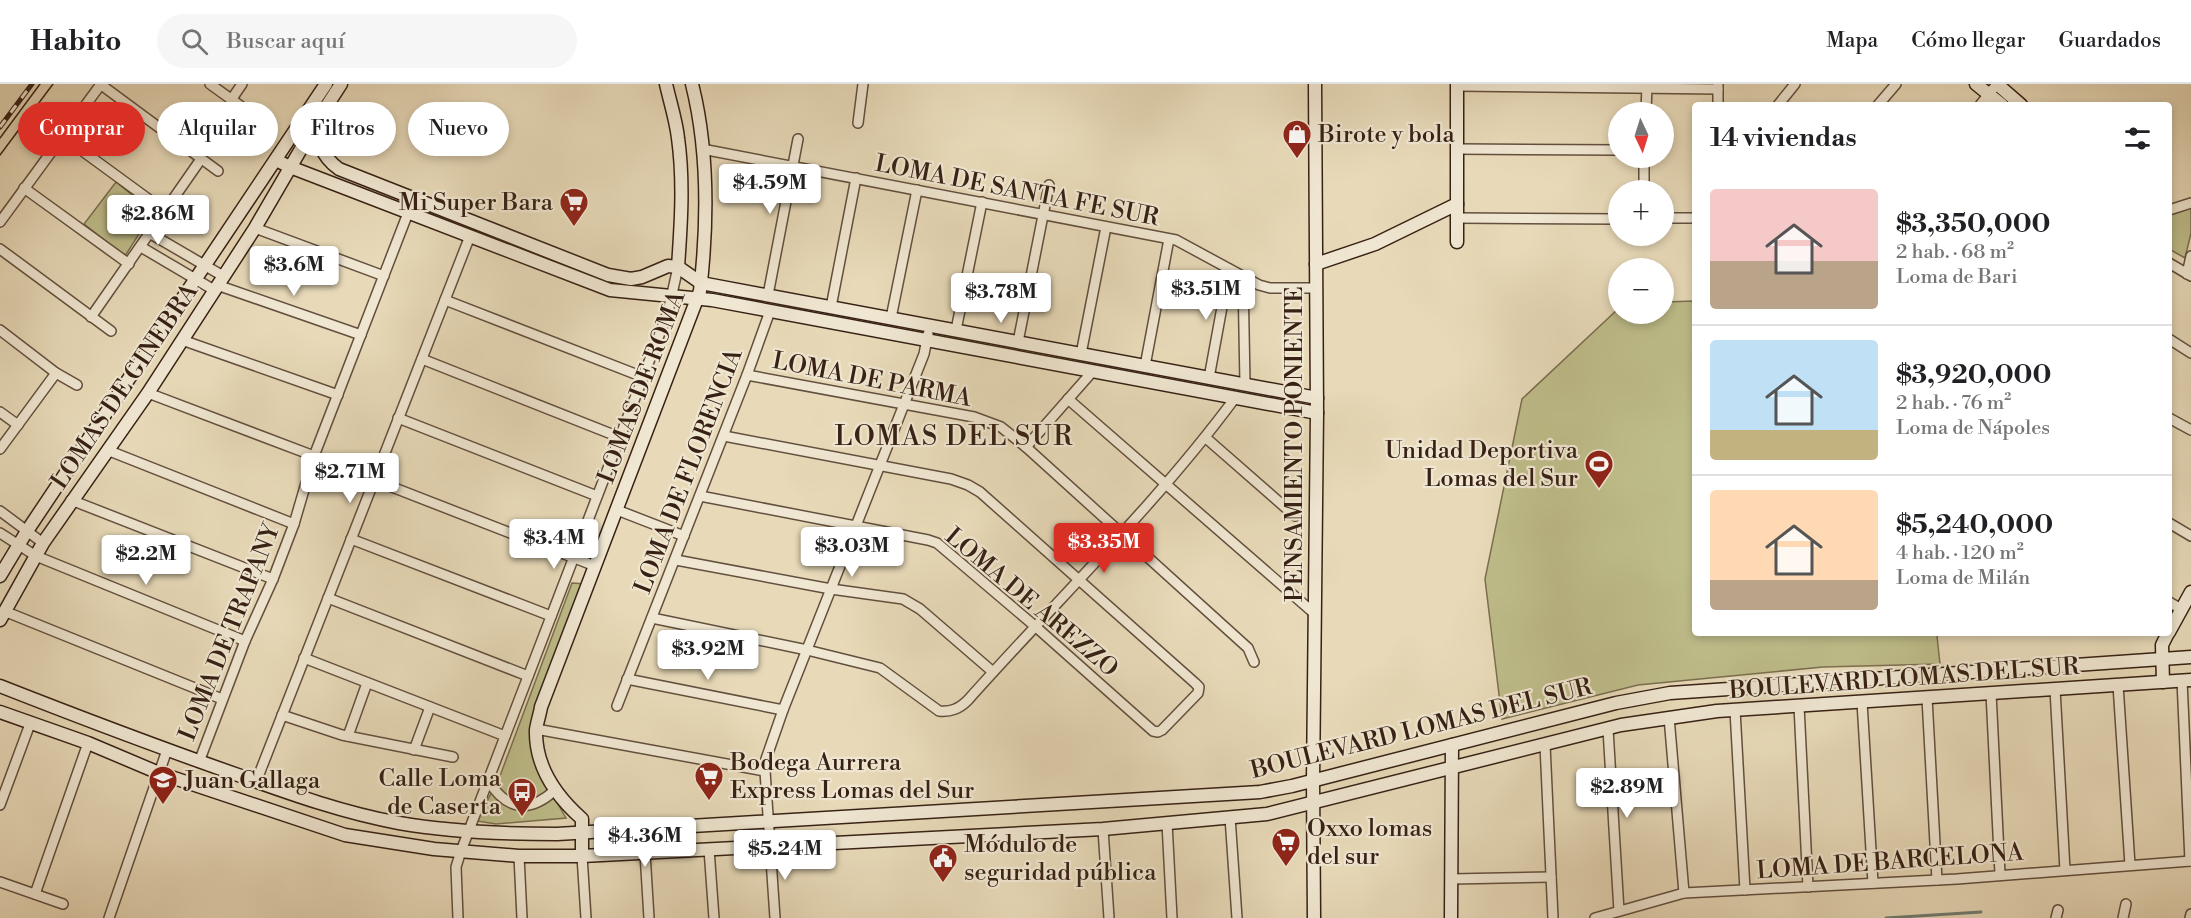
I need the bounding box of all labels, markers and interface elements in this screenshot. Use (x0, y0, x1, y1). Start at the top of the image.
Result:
search box (157, 14, 577, 68)
text: Habito (30, 24, 121, 59)
icon: search (178, 25, 211, 58)
text: Buscar aquí (226, 28, 345, 55)
text: Mapa (1826, 28, 1878, 54)
text: Cómo llegar (1911, 28, 2026, 54)
text: Guardados (2059, 28, 2161, 54)
chip: Comprar (18, 102, 145, 156)
chip: Alquilar (157, 102, 278, 156)
chip: Filtros (290, 102, 396, 156)
chip: Nuevo (408, 102, 509, 156)
north arrow (1608, 102, 1674, 168)
map controls (1608, 102, 1674, 324)
shop icon: Birote y bola (1281, 118, 1313, 160)
place label: Birote y bola (1317, 120, 1455, 150)
text: 14 viviendas (1710, 122, 1857, 154)
icon: filters (2121, 122, 2154, 155)
street label: LOMA DE SANTA FE SUR (873, 149, 1162, 233)
pin: $4.59M (721, 164, 819, 215)
text: $4.59M (733, 171, 807, 196)
button: + (1608, 180, 1674, 246)
supermarket icon: Mi Super Bara (558, 186, 590, 228)
place label: Mi Super Bara (399, 188, 554, 218)
pin: $2.86M (109, 195, 207, 246)
text: $2.86M (121, 202, 195, 227)
text: $3,350,000 (1896, 208, 2051, 240)
icon: home (1758, 213, 1830, 285)
text: 2 hab. · 68 m² (1896, 240, 2014, 265)
pin: $3.6M (252, 246, 336, 297)
text: $3.6M (264, 253, 324, 278)
button: − (1608, 258, 1674, 324)
text: Loma de Bari (1896, 265, 2018, 290)
pin: $3.51M (1157, 270, 1255, 321)
pin: $3.78M (952, 273, 1050, 324)
text: $3.51M (1171, 277, 1241, 302)
street label: LOMAS DE GINEBRA (45, 278, 205, 495)
text: $3.78M (965, 280, 1037, 305)
street label: LOMAS DE ROMA (591, 286, 693, 488)
street label: PENSAMIENTO PONIENTE (1280, 286, 1310, 602)
street label: LOMA DE FLORENCIA (628, 344, 750, 598)
street label: LOMA DE PARMA (770, 346, 974, 414)
text: $3,920,000 (1896, 359, 2051, 391)
icon: home (1758, 364, 1830, 436)
text: 2 hab. · 76 m² (1896, 391, 2011, 416)
text: Loma de Nápoles (1896, 416, 2050, 441)
district label: LOMAS DEL SUR (835, 420, 1073, 454)
place label: Unidad Deportiva Lomas del Sur (1385, 436, 1579, 494)
sports icon: Unidad Deportiva Lomas del Sur (1583, 448, 1615, 490)
pin: $2.71M (301, 453, 399, 504)
text: $2.71M (315, 460, 385, 485)
text: $5,240,000 (1896, 509, 2053, 541)
icon: home (1758, 514, 1830, 586)
street label: LOMA DE TRAPANY (173, 518, 288, 745)
pin: $3.4M (512, 519, 596, 570)
street label: LOMA DE AREZZO (939, 522, 1124, 684)
pin: $3.35M (1055, 523, 1153, 574)
text: $3.4M (523, 526, 585, 551)
pin: $3.03M (803, 527, 901, 578)
text: $3.35M (1068, 530, 1140, 555)
text: $3.03M (815, 534, 889, 559)
pin: $2.2M (104, 535, 188, 586)
text: 4 hab. · 120 m² (1896, 541, 2024, 566)
text: $2.2M (116, 542, 176, 567)
text: Loma de Milán (1896, 566, 2030, 591)
pin: $3.92M (659, 630, 757, 681)
text: $3.92M (671, 637, 745, 662)
street label: BOULEVARD LOMAS DEL SUR (1727, 652, 2081, 706)
street label: BOULEVARD LOMAS DEL SUR (1247, 672, 1596, 786)
place label: Bodega Aurrera Express Lomas del Sur (729, 748, 975, 806)
supermarket icon: Bodega Aurrera Express Lomas del Sur (693, 760, 725, 802)
school or university icon: Juan Gallaga (147, 764, 179, 806)
place label: Calle Loma de Caserta (379, 764, 502, 822)
place label: Juan Gallaga (183, 766, 321, 796)
pin: $2.89M (1578, 768, 1676, 819)
text: $2.89M (1590, 775, 1664, 800)
bus stop icon: Calle Loma de Caserta (506, 776, 538, 818)
place label: Oxxo lomas del sur (1307, 814, 1432, 872)
pin: $4.36M (596, 817, 694, 868)
text: $4.36M (608, 824, 682, 849)
supermarket icon: Oxxo lomas del sur (1270, 826, 1302, 868)
pin: $5.24M (736, 830, 834, 881)
place label: Módulo de seguridad pública (964, 830, 1157, 888)
text: $5.24M (748, 837, 822, 862)
street label: LOMA DE BARCELONA (1756, 838, 2025, 886)
public building icon: Módulo de seguridad pública (927, 842, 959, 884)

